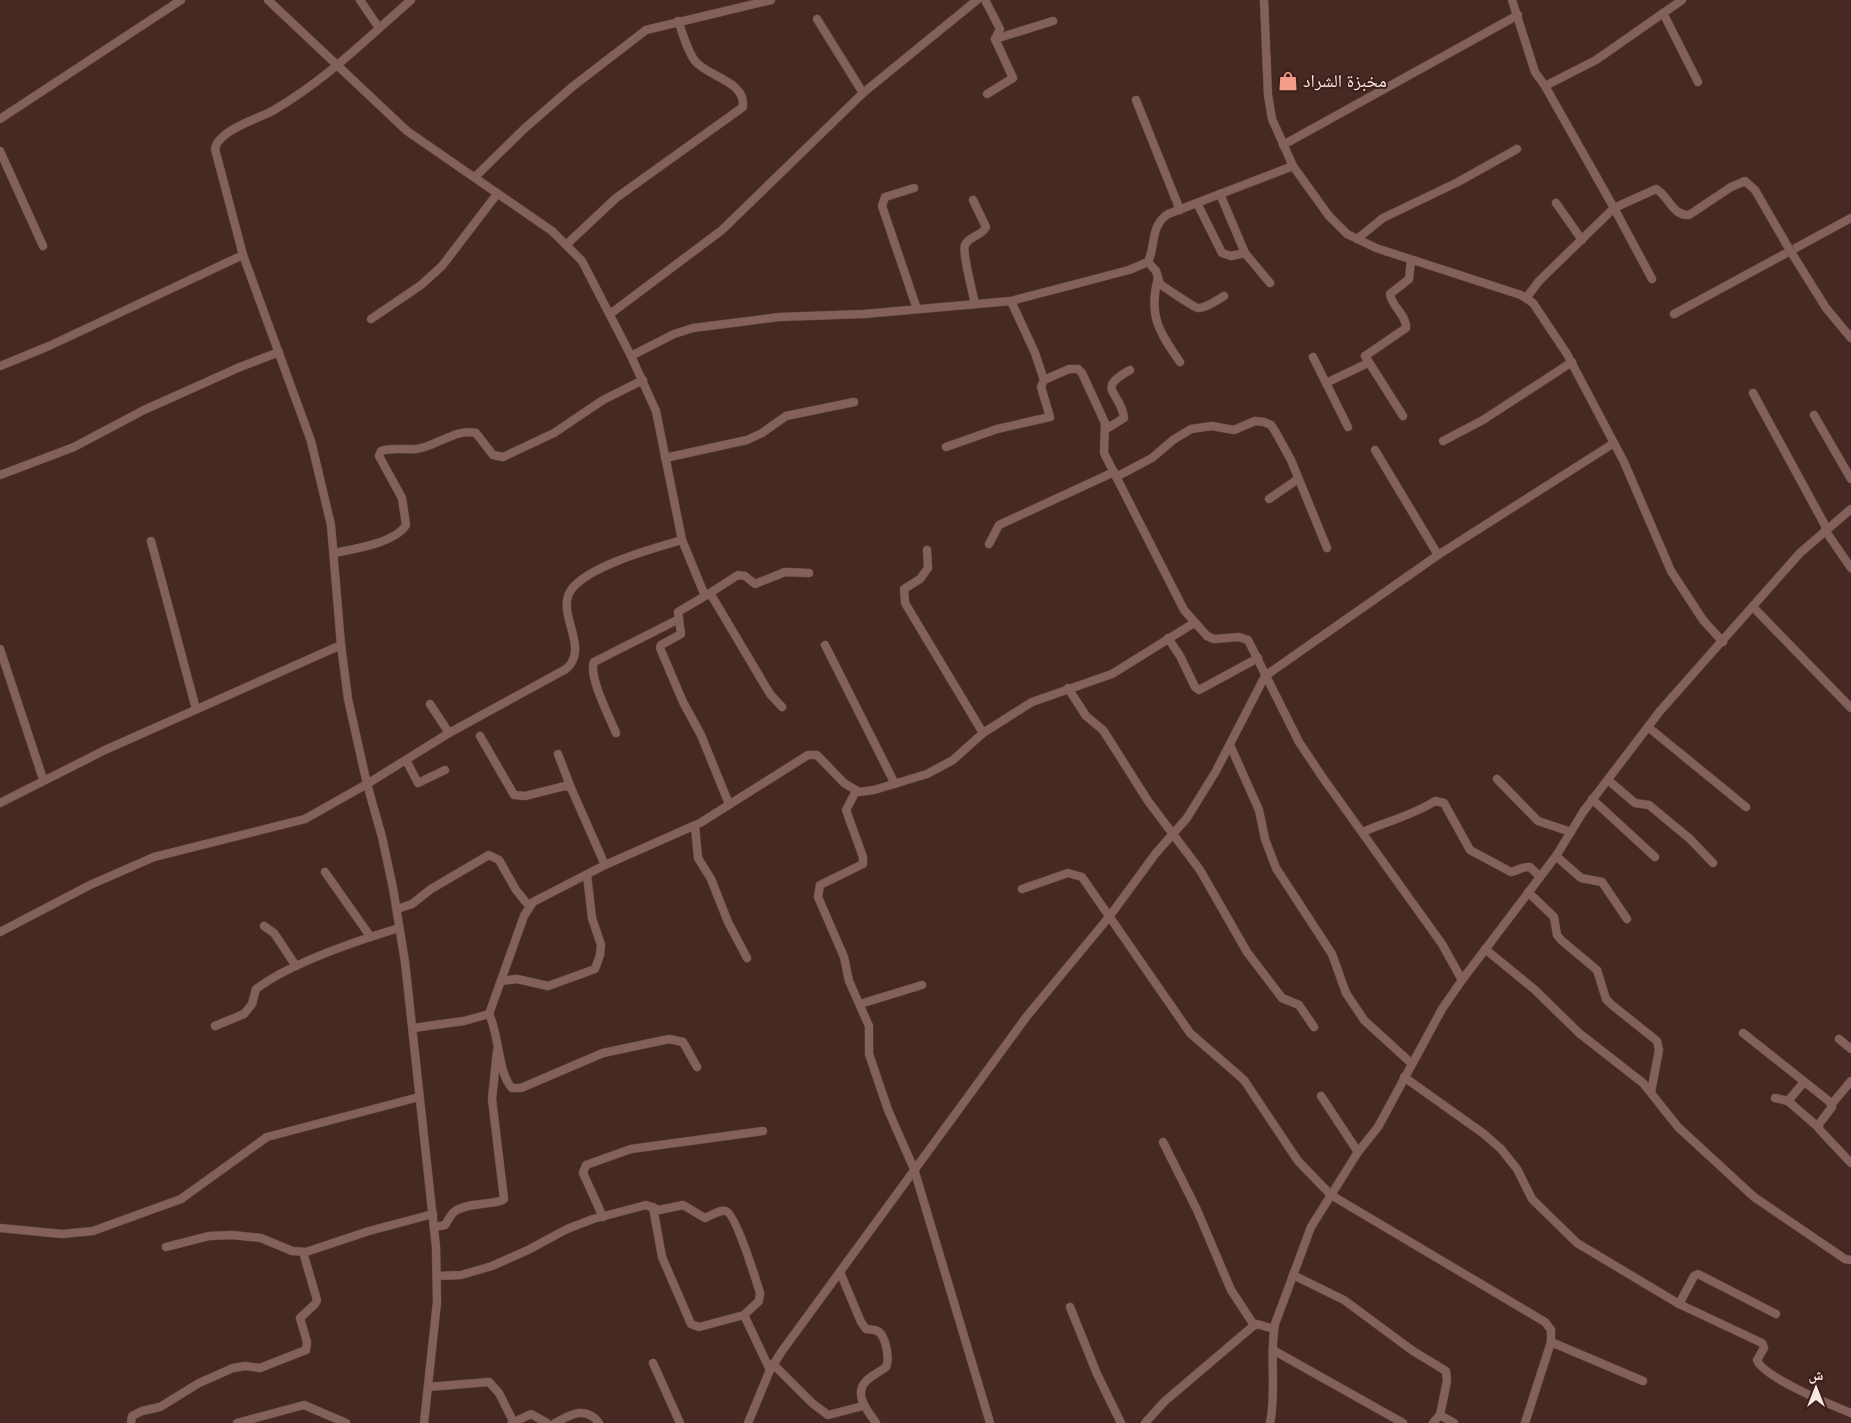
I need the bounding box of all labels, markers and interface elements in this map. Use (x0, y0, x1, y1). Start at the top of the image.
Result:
place label: مخبزة الشراد (1303, 68, 1387, 92)
shop icon: مخبزة الشراد (1277, 70, 1299, 92)
north arrow (1791, 1363, 1841, 1413)
text: ش (1809, 1365, 1824, 1384)

